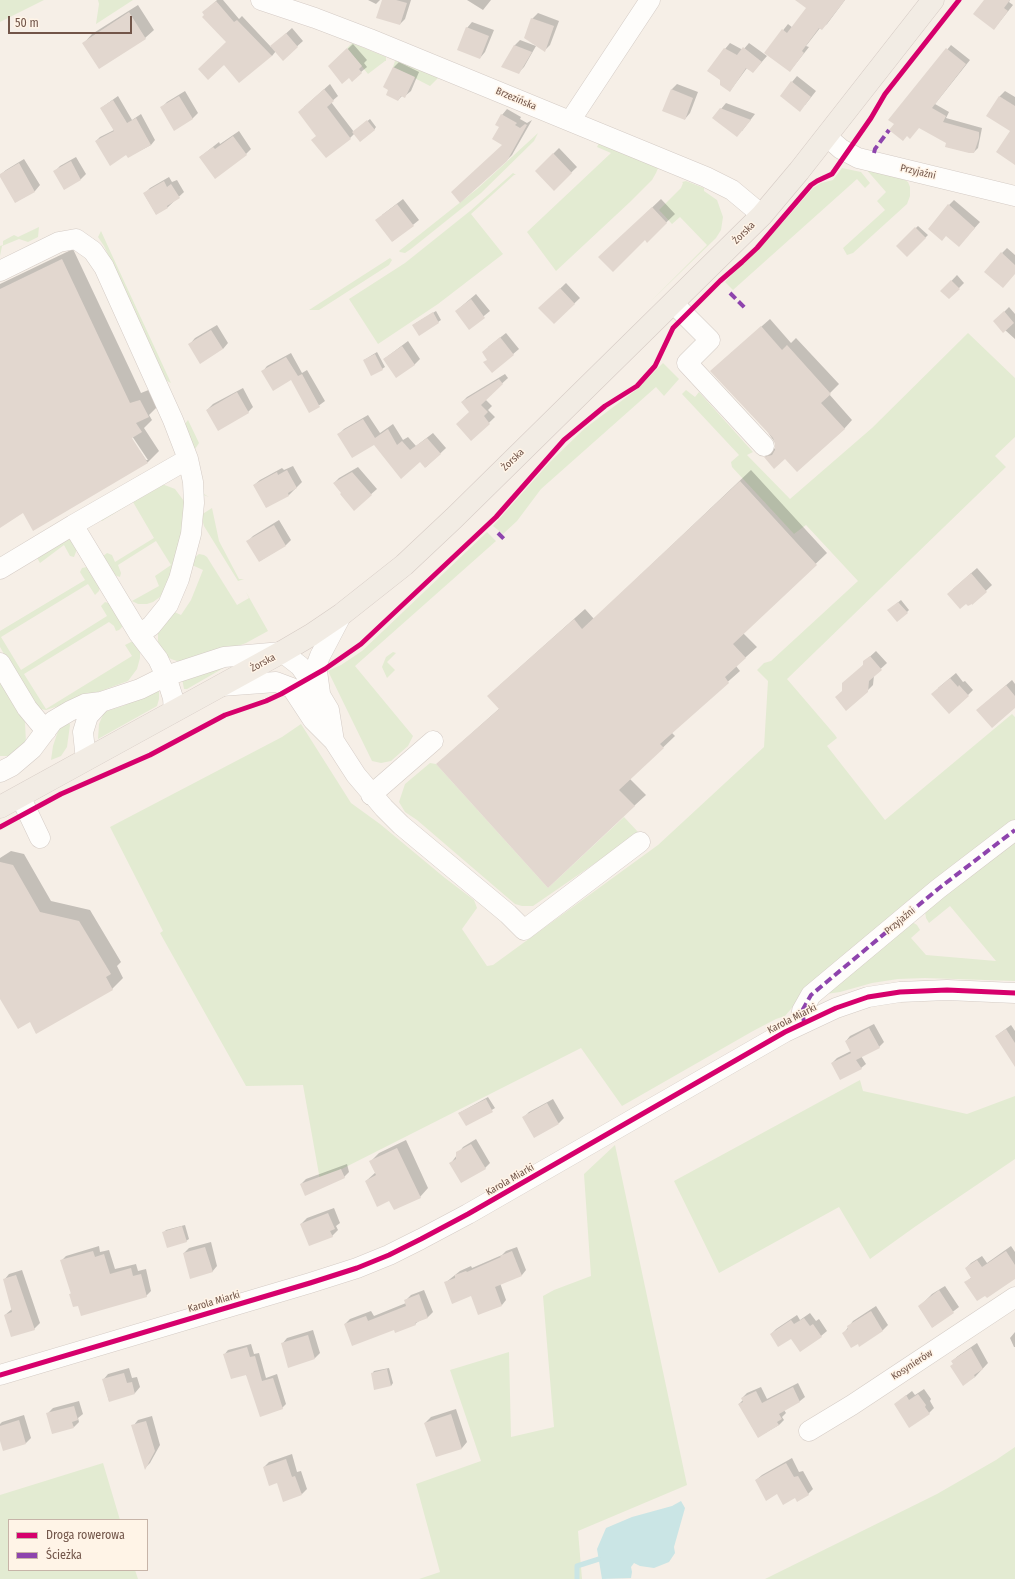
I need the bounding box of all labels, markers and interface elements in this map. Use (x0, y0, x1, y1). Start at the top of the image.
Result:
scale bar (10, 8, 134, 34)
text: 50 m (15, 16, 39, 30)
street label: Brzezińska (494, 85, 538, 113)
street label: Przyjaźni (899, 162, 937, 182)
street label: Żorska (730, 219, 758, 247)
street label: Żorska (499, 446, 527, 474)
street label: Żorska (248, 651, 278, 675)
street label: Przyjaźni (882, 905, 918, 937)
street label: Karola Miarki (765, 1001, 819, 1037)
street label: Karola Miarki (484, 1161, 536, 1199)
street label: Karola Miarki (187, 1289, 241, 1315)
street label: Kosynierów (889, 1347, 935, 1383)
legend (8, 1519, 148, 1571)
text: Droga rowerowa (46, 1528, 125, 1542)
text: Ścieżka (46, 1548, 82, 1562)

